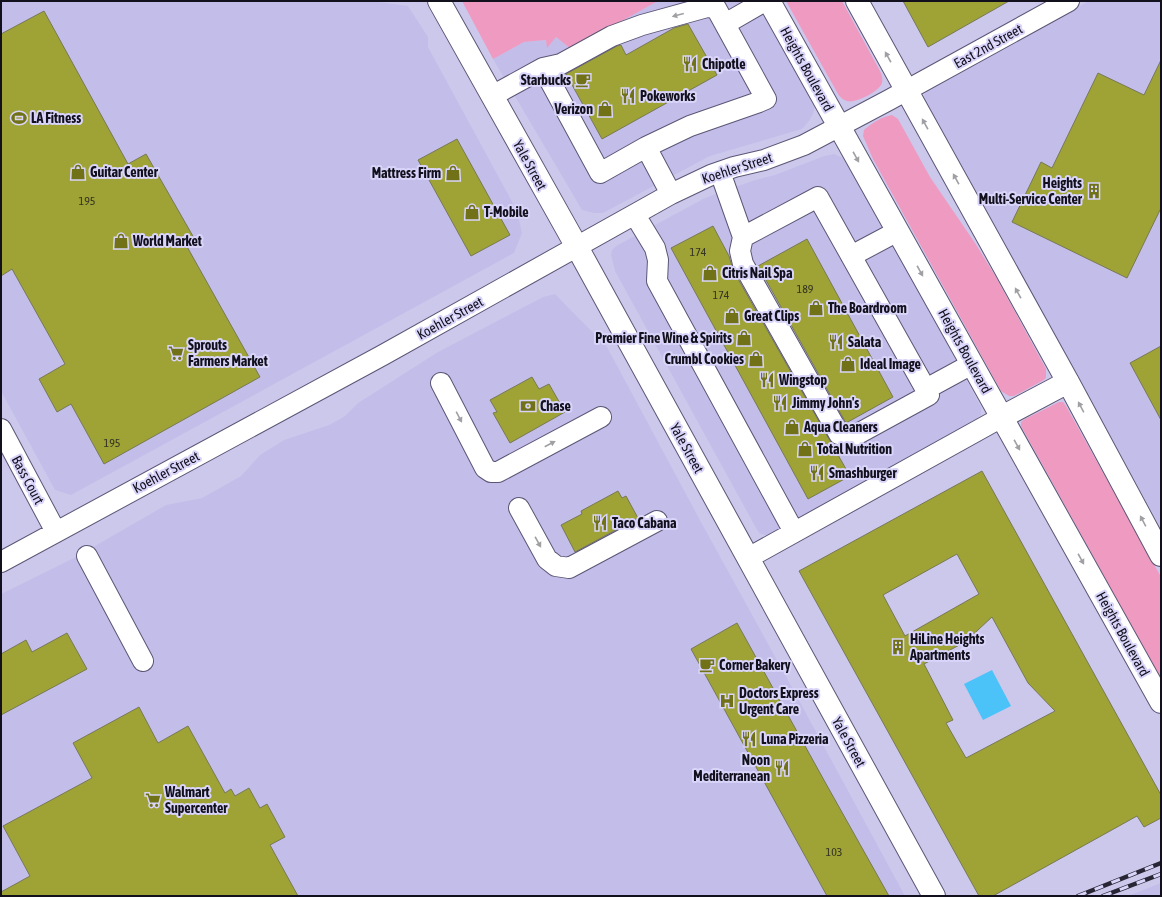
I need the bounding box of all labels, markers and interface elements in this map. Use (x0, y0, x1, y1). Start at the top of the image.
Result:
one-way arrow (671, 12, 683, 18)
street label: East 2nd Street (951, 21, 1025, 71)
street label: Heights Boulevard (777, 24, 837, 114)
one-way arrow (885, 51, 891, 63)
restaurant icon: Chipotle (681, 55, 699, 73)
place label: Chipotle (702, 56, 745, 72)
cafe icon: Starbucks (574, 71, 592, 89)
place label: Starbucks (521, 72, 571, 88)
restaurant icon: Pokeworks (619, 87, 637, 105)
place label: Pokeworks (640, 88, 695, 104)
shop icon: Verizon (596, 100, 614, 118)
place label: Verizon (554, 101, 593, 117)
sports icon: LA Fitness (10, 109, 28, 127)
place label: LA Fitness (31, 110, 81, 126)
one-way arrow (922, 118, 929, 130)
street label: Yale Street (510, 137, 550, 193)
street label: Koehler Street (700, 149, 774, 187)
one-way arrow (853, 151, 860, 163)
shop icon: Guitar Center (69, 163, 87, 181)
place label: Guitar Center (90, 164, 159, 180)
shop icon: Mattress Firm (444, 164, 462, 182)
place label: Mattress Firm (372, 165, 441, 181)
one-way arrow (952, 173, 959, 185)
place label: Heights Multi-Service Center (979, 175, 1083, 207)
building icon: Heights Multi-Service Center (1085, 182, 1103, 200)
house number: 195 (79, 194, 95, 208)
shop icon: T-Mobile (463, 203, 481, 221)
place label: T-Mobile (484, 204, 529, 220)
shop icon: World Market (112, 232, 130, 250)
place label: World Market (132, 233, 202, 249)
house number: 174 (690, 245, 707, 259)
shop icon: Citris Nail Spa (701, 264, 719, 282)
place label: Citris Nail Spa (722, 265, 793, 281)
one-way arrow (916, 265, 923, 277)
house number: 189 (797, 282, 814, 296)
one-way arrow (1015, 287, 1022, 299)
house number: 174 (713, 288, 730, 302)
street label: Koehler Street (414, 293, 486, 343)
shop icon: The Boardroom (807, 299, 825, 317)
place label: The Boardroom (828, 300, 907, 316)
street label: Heights Boulevard (935, 306, 995, 396)
shop icon: Great Clips (723, 307, 741, 325)
place label: Great Clips (744, 308, 799, 324)
shop icon: Premier Fine Wine & Spirits (735, 329, 753, 347)
place label: Premier Fine Wine & Spirits (595, 330, 732, 346)
restaurant icon: Salata (827, 333, 845, 351)
place label: Salata (848, 334, 882, 350)
place label: Sprouts Farmers Market (188, 337, 268, 369)
supermarket icon: Sprouts Farmers Market (167, 344, 185, 362)
shop icon: Crumbl Cookies (747, 350, 765, 368)
place label: Crumbl Cookies (664, 351, 744, 367)
shop icon: Ideal Image (839, 355, 857, 373)
place label: Ideal Image (860, 356, 921, 372)
restaurant icon: Wingstop (758, 371, 776, 389)
place label: Wingstop (778, 372, 828, 388)
restaurant icon: Jimmy John's (771, 394, 789, 412)
place label: Jimmy John's (791, 395, 859, 411)
bank icon: Chase (519, 397, 537, 415)
place label: Chase (540, 398, 571, 414)
one-way arrow (1078, 401, 1084, 413)
one-way arrow (456, 412, 462, 423)
shop icon: Aqua Cleaners (783, 418, 801, 436)
place label: Aqua Cleaners (803, 419, 878, 435)
street label: Yale Street (667, 420, 707, 476)
house number: 195 (104, 436, 120, 450)
one-way arrow (1014, 439, 1021, 451)
shop icon: Total Nutrition (796, 440, 814, 458)
one-way arrow (544, 441, 556, 447)
place label: Total Nutrition (817, 441, 892, 457)
street label: Koehler Street (130, 448, 202, 496)
street label: Bass Court (9, 453, 47, 507)
restaurant icon: Smashburger (808, 464, 826, 482)
place label: Smashburger (829, 465, 897, 481)
restaurant icon: Taco Cabana (591, 514, 609, 532)
place label: Taco Cabana (612, 515, 677, 531)
one-way arrow (1139, 515, 1146, 527)
one-way arrow (534, 536, 541, 548)
one-way arrow (1077, 553, 1084, 565)
street label: Heights Boulevard (1093, 589, 1153, 679)
place label: HiLine Heights Apartments (909, 631, 985, 663)
building icon: HiLine Heights Apartments (889, 638, 907, 656)
cafe icon: Corner Bakery (698, 656, 716, 674)
place label: Corner Bakery (719, 657, 791, 673)
place label: Doctors Express Urgent Care (739, 685, 819, 717)
hospital icon: Doctors Express Urgent Care (718, 692, 736, 710)
street label: Yale Street (829, 714, 869, 770)
restaurant icon: Luna Pizzeria (740, 730, 758, 748)
place label: Luna Pizzeria (761, 731, 829, 747)
place label: Noon Mediterranean (693, 752, 770, 784)
restaurant icon: Noon Mediterranean (773, 759, 791, 777)
place label: Walmart Supercenter (164, 784, 228, 816)
supermarket icon: Walmart Supercenter (144, 791, 162, 809)
house number: 103 (826, 845, 842, 859)

